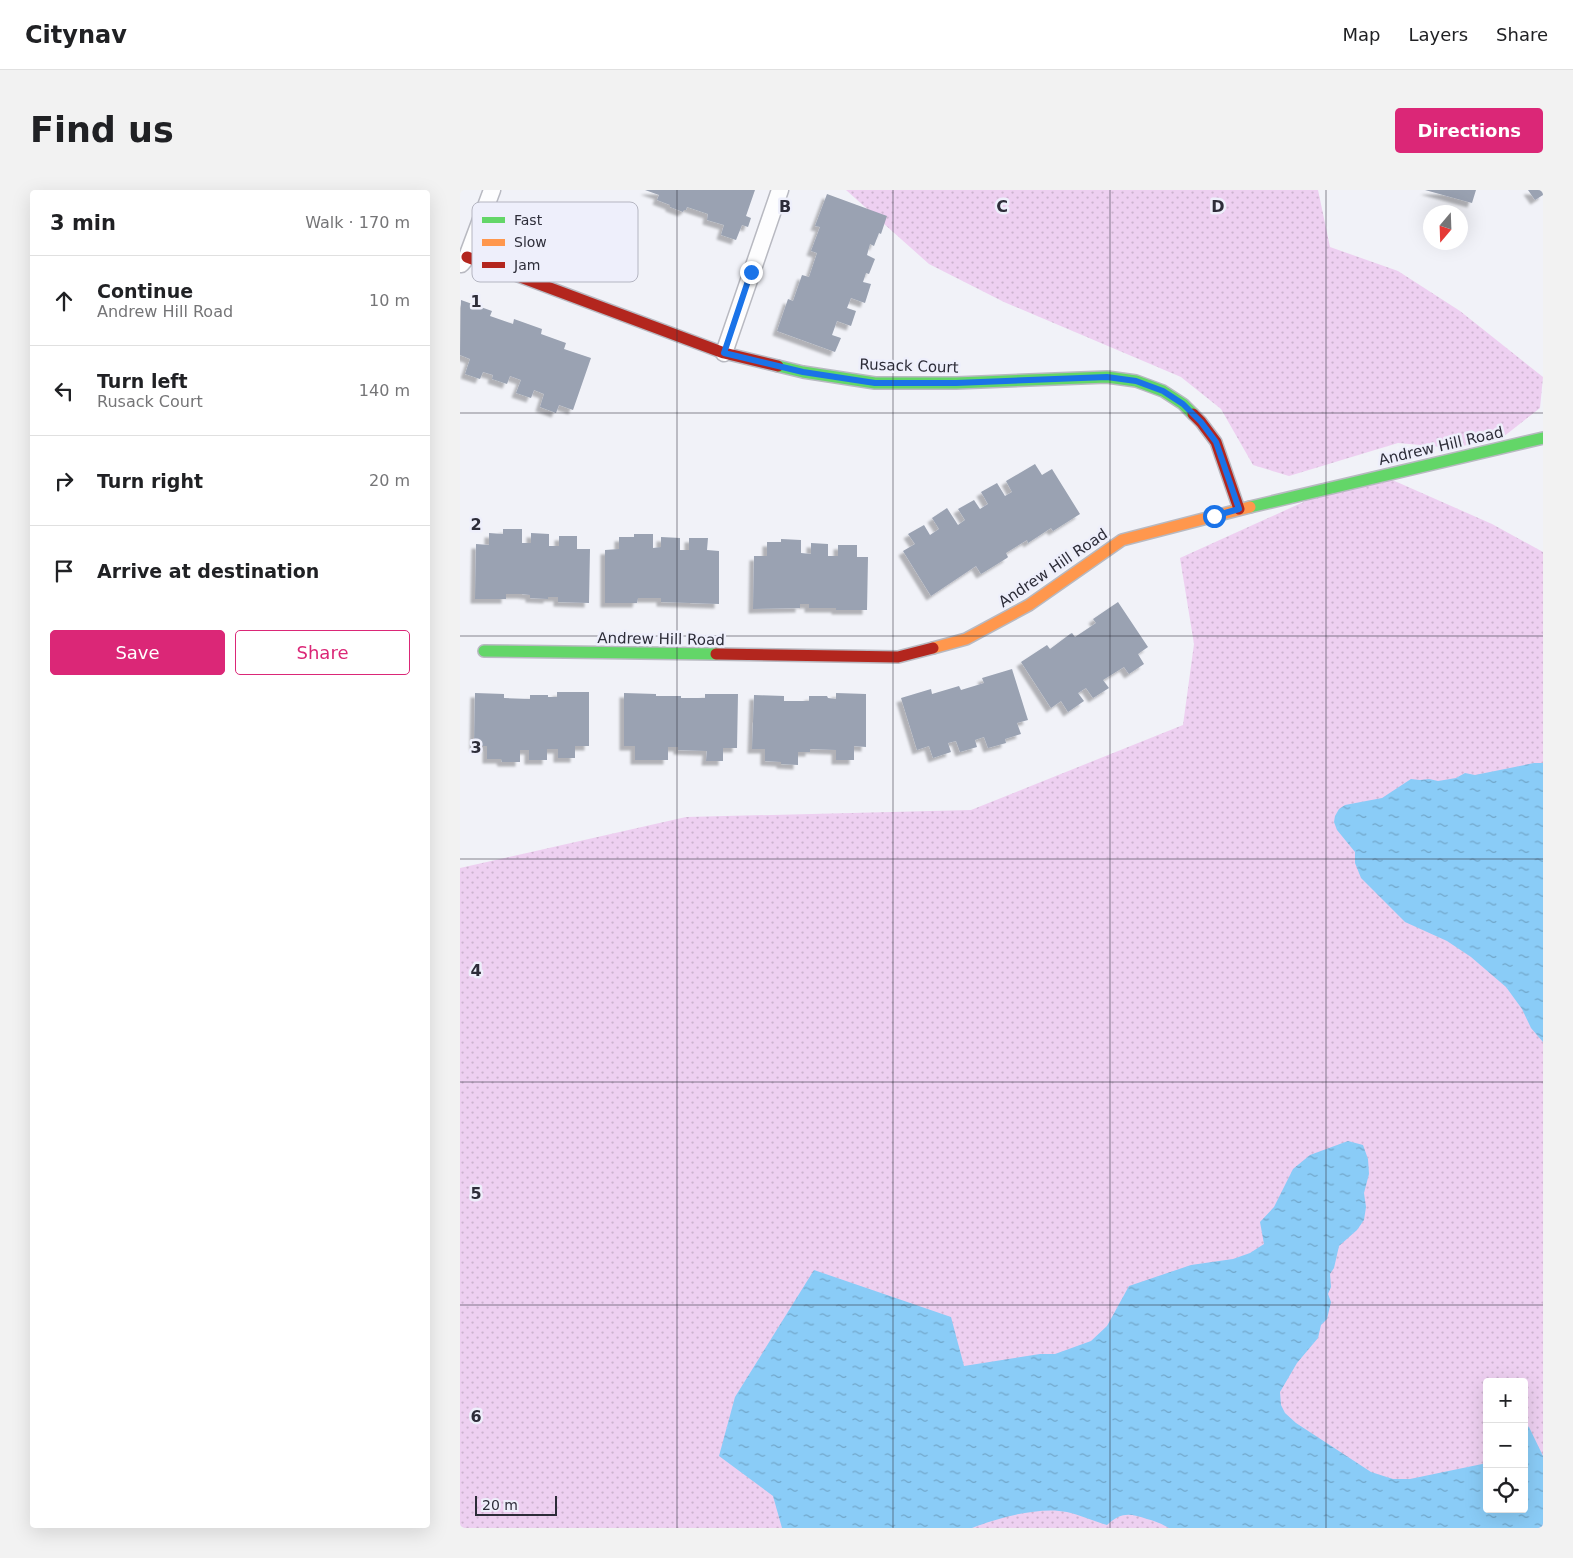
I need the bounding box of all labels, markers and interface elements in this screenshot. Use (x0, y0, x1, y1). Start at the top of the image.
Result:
text: Citynav (25, 21, 127, 49)
text: Map (1342, 24, 1380, 45)
text: Layers (1408, 24, 1468, 45)
text: Share (1496, 24, 1548, 45)
button: Directions (1395, 108, 1543, 153)
text: Find us (30, 110, 174, 150)
text: B (779, 197, 791, 216)
text: C (996, 197, 1008, 216)
text: D (1211, 197, 1225, 216)
legend (472, 202, 638, 282)
north arrow (1423, 205, 1468, 250)
text: 3 min (50, 211, 116, 235)
text: Fast (514, 212, 543, 228)
text: Walk · 170 m (305, 213, 410, 232)
text: Slow (514, 234, 547, 250)
text: Jam (513, 257, 540, 273)
route end (740, 261, 763, 284)
text: Continue (97, 280, 193, 302)
icon: ahead (50, 287, 78, 315)
text: 10 m (369, 291, 410, 310)
text: 1 (470, 292, 482, 311)
text: Andrew Hill Road (97, 302, 233, 321)
street label: Rusack Court (859, 355, 959, 377)
text: Turn left (97, 370, 188, 392)
icon: left (50, 377, 78, 405)
text: 140 m (359, 381, 410, 400)
text: Rusack Court (97, 392, 203, 411)
street label: Andrew Hill Road (1377, 423, 1505, 469)
icon: right (50, 467, 78, 495)
text: Turn right (97, 470, 203, 492)
text: 20 m (369, 471, 410, 490)
route start (1203, 505, 1226, 528)
text: 2 (470, 515, 482, 534)
street label: Andrew Hill Road (995, 525, 1111, 611)
icon: arrive (50, 557, 78, 585)
text: Arrive at destination (97, 560, 319, 582)
street label: Andrew Hill Road (597, 629, 725, 649)
button: Save (50, 630, 225, 675)
button: Share (235, 630, 410, 675)
text: 3 (470, 738, 482, 757)
text: 4 (470, 961, 482, 980)
text: 5 (470, 1184, 482, 1203)
map controls (1483, 1378, 1528, 1513)
button: + (1483, 1378, 1528, 1423)
text: 6 (470, 1407, 482, 1426)
button: − (1483, 1423, 1528, 1468)
button: locate (1483, 1468, 1528, 1513)
scale bar (475, 1493, 558, 1516)
text: 20 m (482, 1497, 518, 1513)

